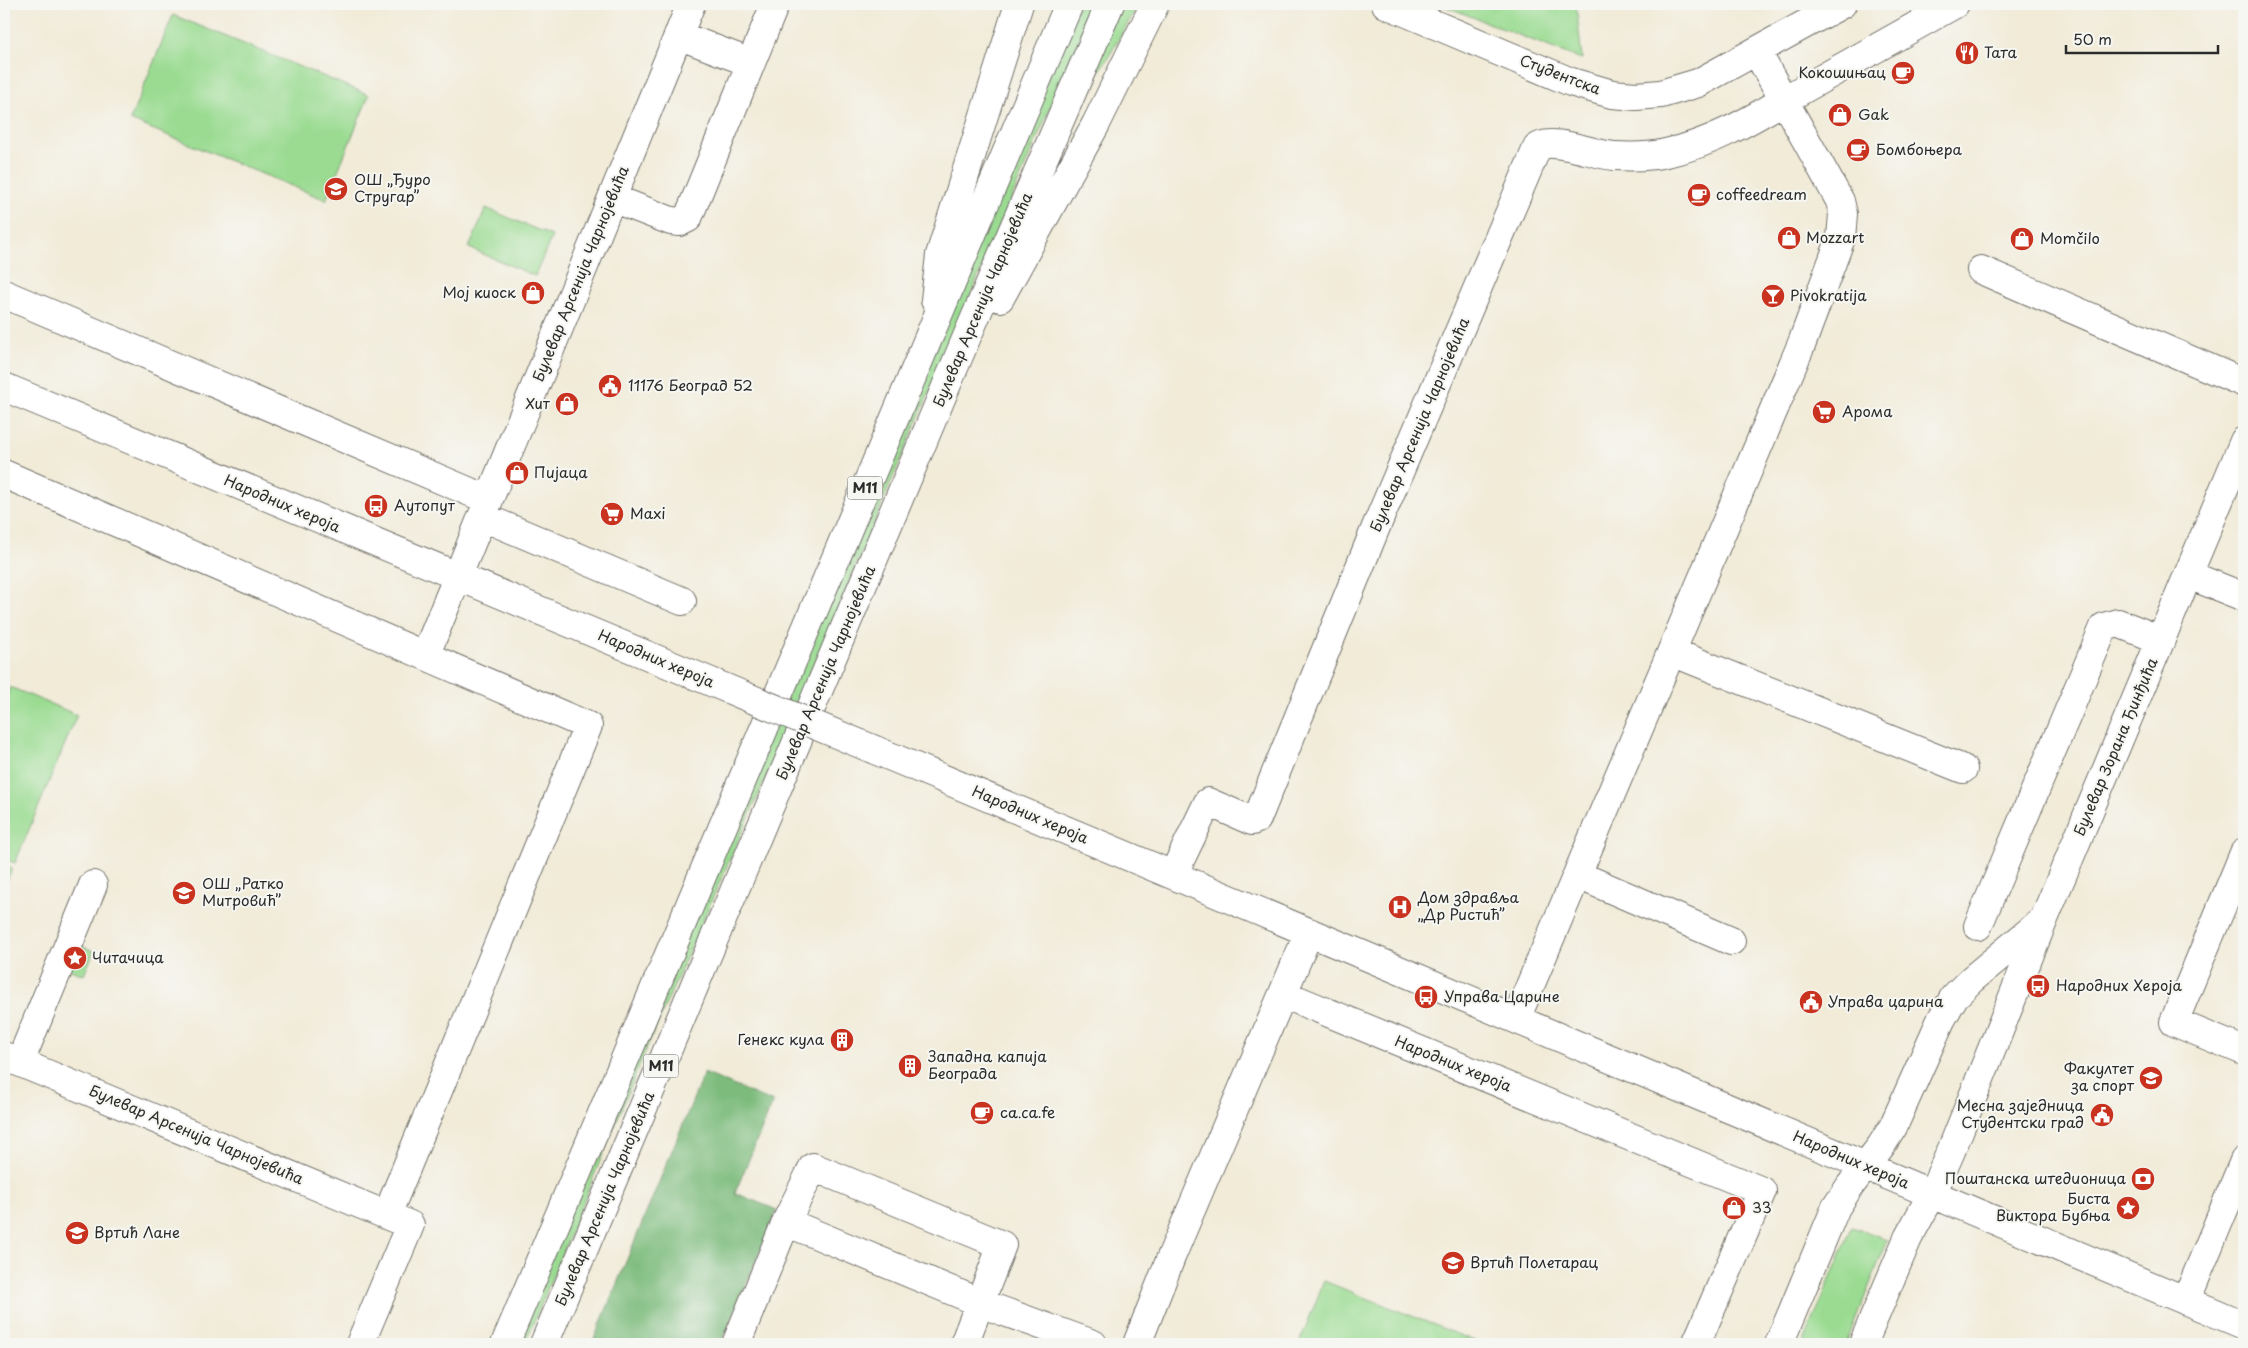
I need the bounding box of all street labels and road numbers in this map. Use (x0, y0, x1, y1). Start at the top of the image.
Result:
street label: Студентска (1517, 48, 1605, 100)
street label: Булевар Арсенија Чарнојевића (526, 161, 634, 385)
street label: Булевар Арсенија Чарнојевића (926, 188, 1038, 410)
street label: Булевар Арсенија Чарнојевића (1363, 313, 1475, 535)
street label: Народних хероја (221, 468, 345, 538)
road number: M11 (848, 476, 882, 499)
street label: Булевар Арсенија Чарнојевића (769, 561, 881, 783)
street label: Народних хероја (595, 623, 719, 693)
street label: Булевар Зорана Ђинђића (2067, 653, 2163, 839)
street label: Народних хероја (969, 779, 1093, 849)
street label: Народних хероја (1392, 1029, 1516, 1097)
road number: M11 (644, 1054, 678, 1078)
street label: Булевар Арсенија Чарнојевића (86, 1078, 308, 1190)
street label: Булевар Арсенија Чарнојевића (548, 1087, 660, 1309)
street label: Народних хероја (1790, 1124, 1914, 1194)

